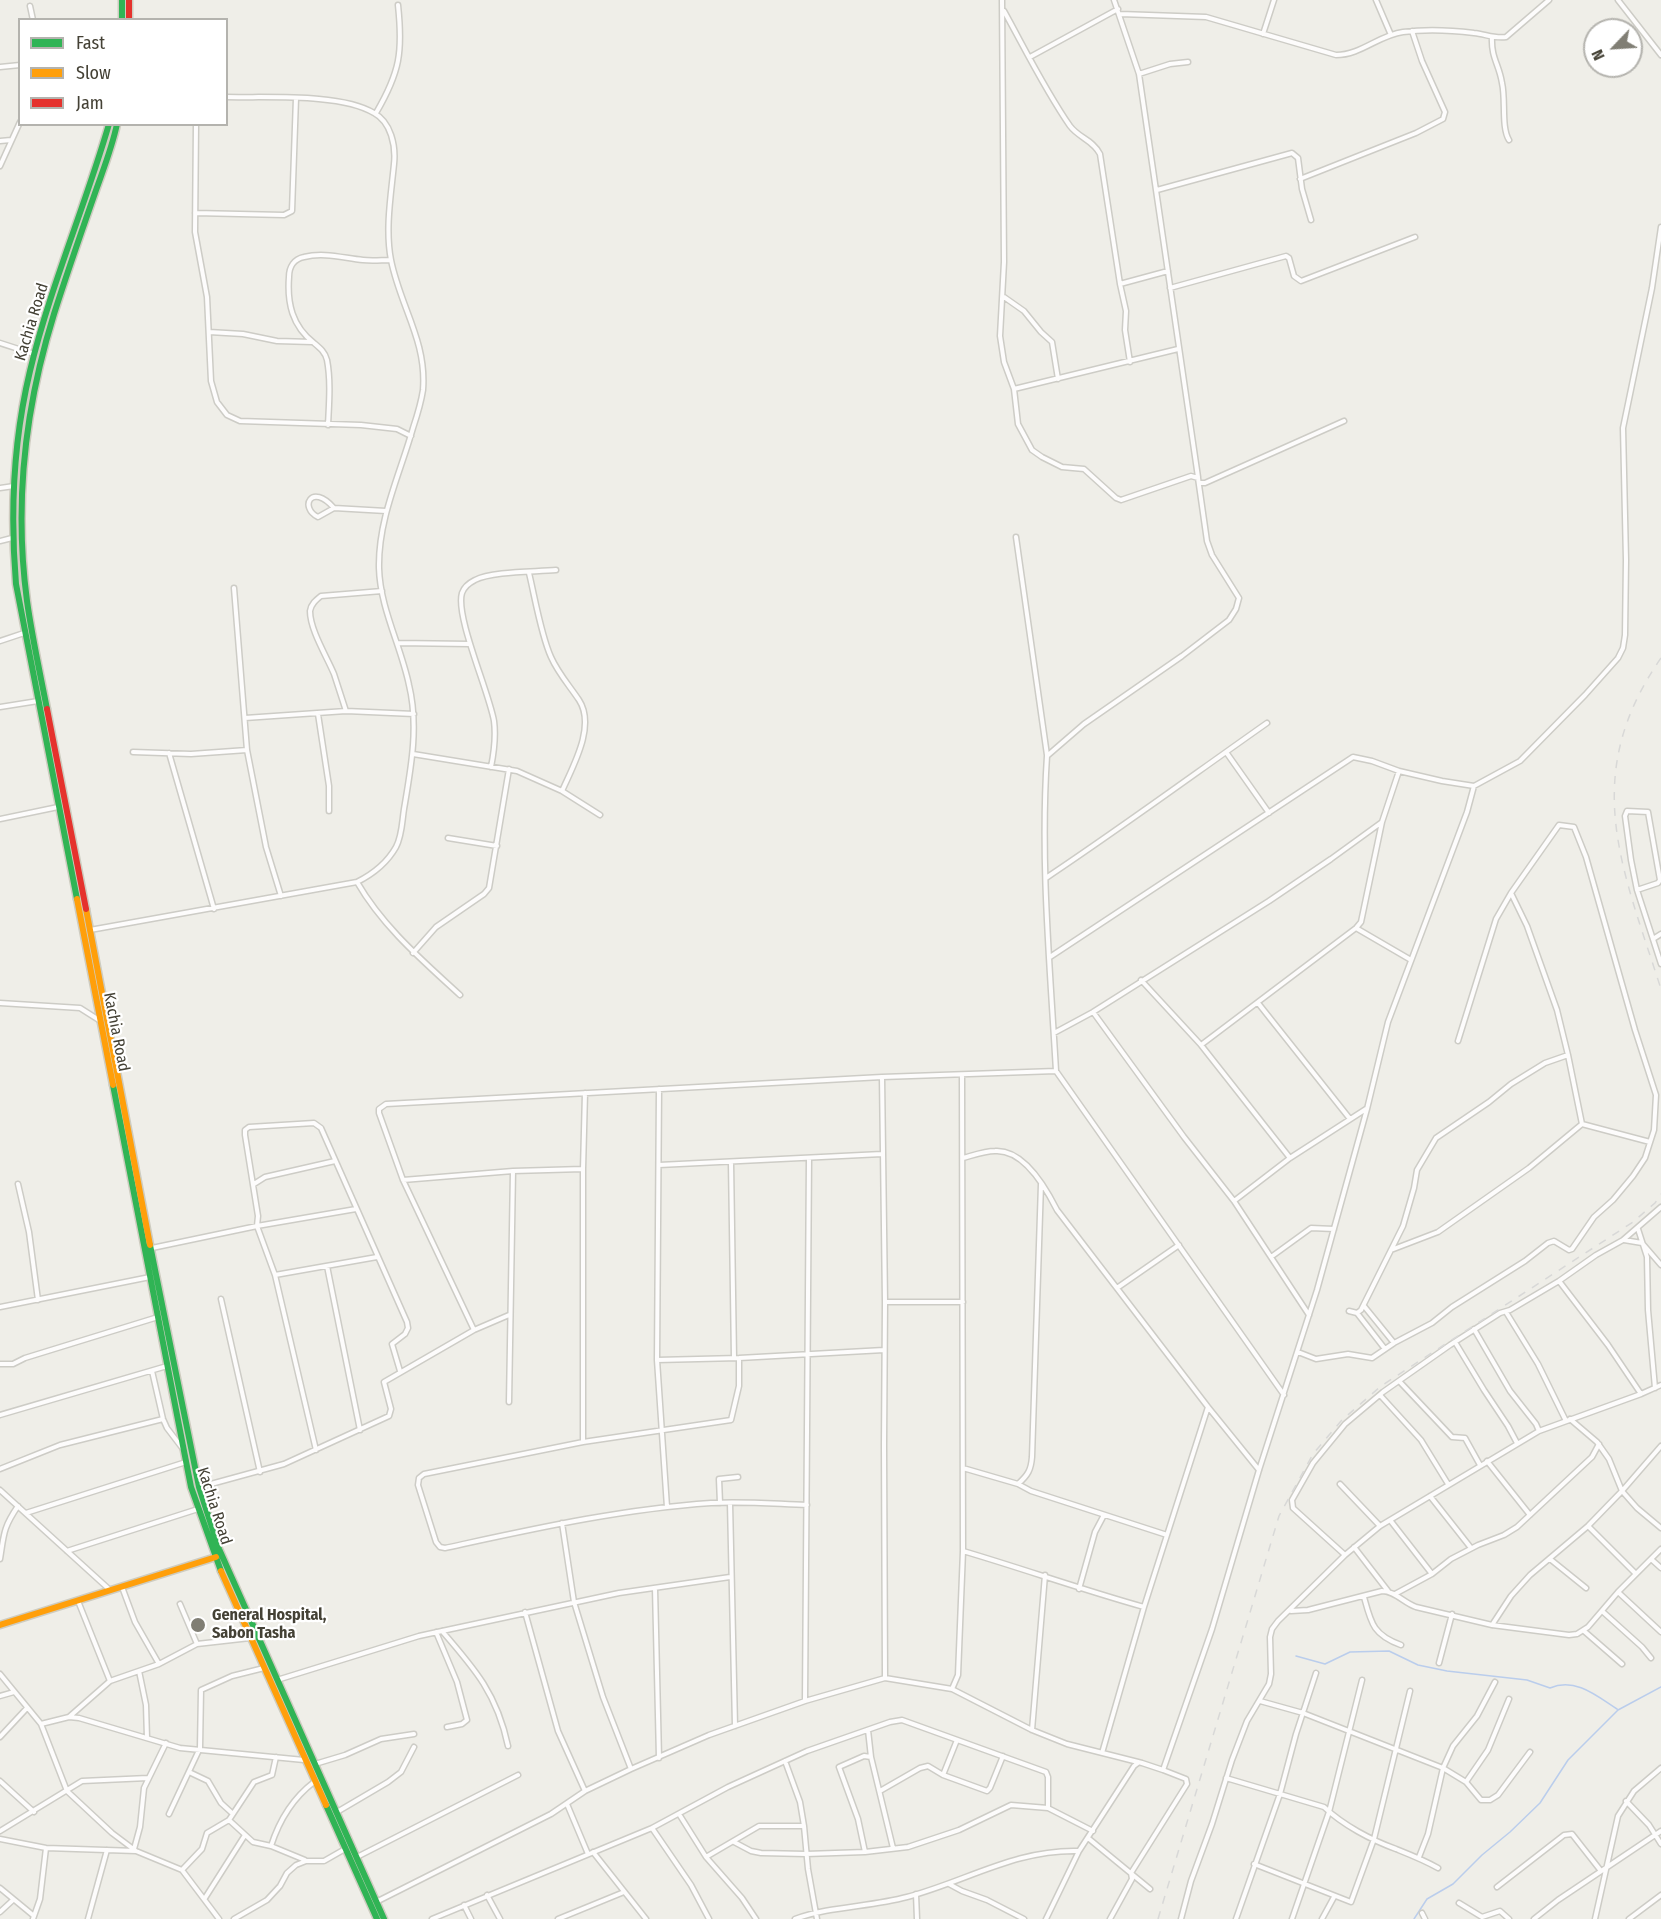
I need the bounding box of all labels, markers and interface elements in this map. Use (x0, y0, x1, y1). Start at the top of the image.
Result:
legend (18, 18, 228, 126)
north arrow (1583, 18, 1643, 78)
text: Fast (76, 32, 105, 54)
text: N (1587, 47, 1609, 63)
text: Slow (76, 62, 111, 84)
text: Jam (76, 92, 104, 114)
street label: Kachia Road (11, 281, 53, 363)
street label: Kachia Road (99, 991, 133, 1073)
street label: Kachia Road (192, 1465, 236, 1547)
place label: General Hospital, Sabon Tasha (212, 1606, 326, 1644)
marker: General Hospital, Sabon Tasha (189, 1616, 207, 1634)

